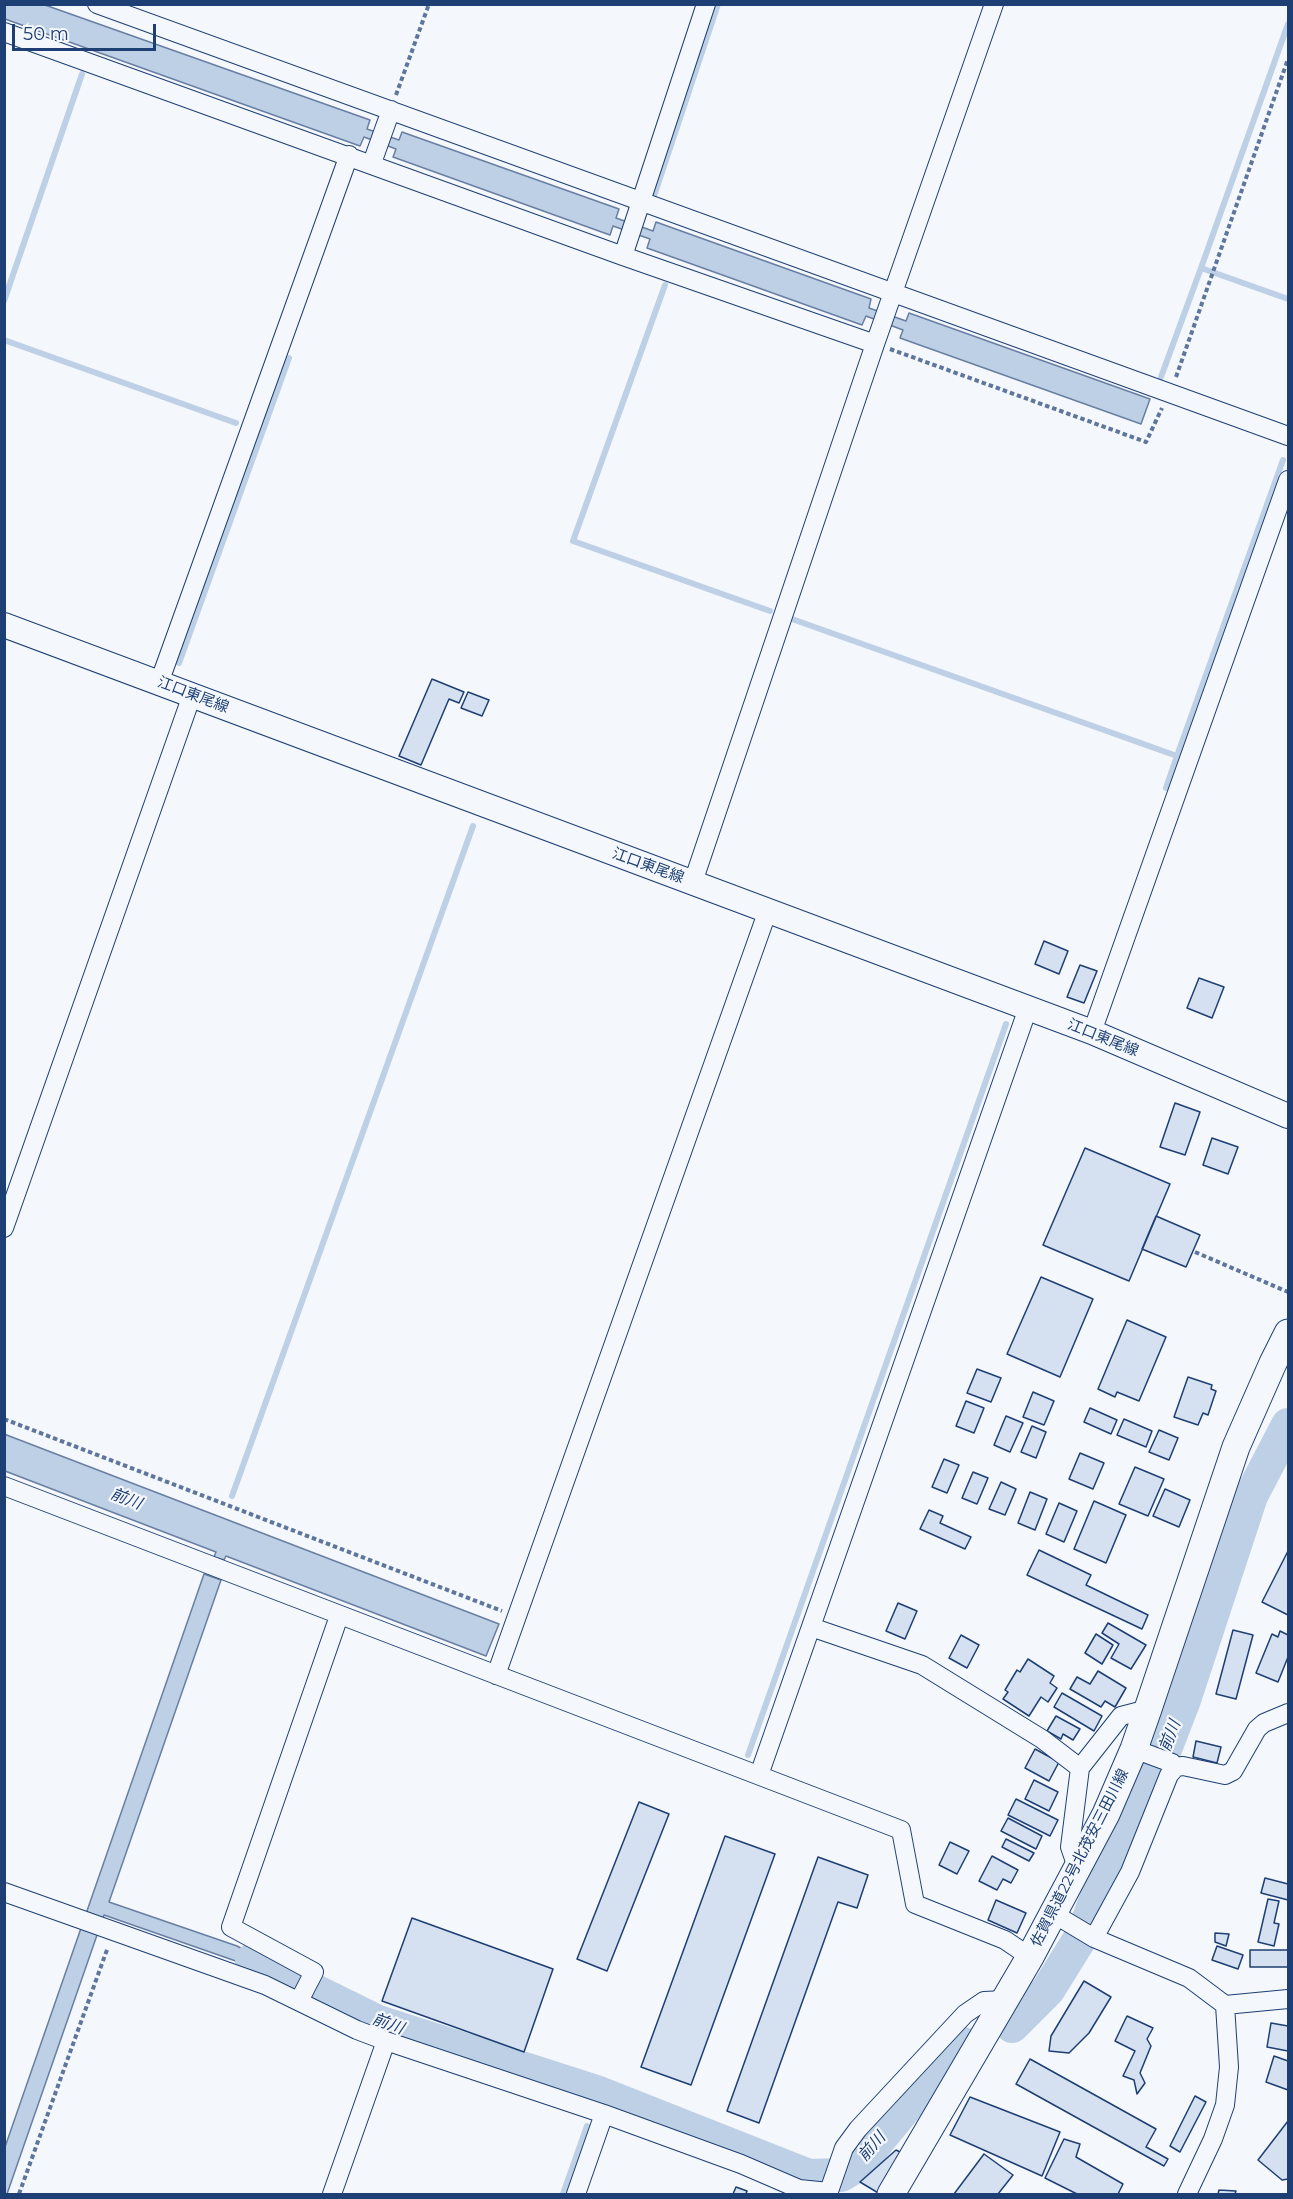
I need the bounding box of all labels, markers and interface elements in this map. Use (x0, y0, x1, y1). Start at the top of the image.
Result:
scale bar (15, 12, 159, 50)
text: 50 m (23, 23, 69, 45)
street label: 江口東尾線 (155, 673, 231, 717)
street label: 江口東尾線 (610, 845, 686, 887)
street label: 江口東尾線 (1065, 1016, 1141, 1060)
water label: 前川 (108, 1484, 144, 1514)
water label: 前川 (1155, 1718, 1185, 1754)
street label: 佐賀県道22号北茂安三田川線 (1027, 1766, 1133, 1950)
water label: 前川 (370, 2010, 406, 2038)
water label: 前川 (854, 2129, 890, 2165)

